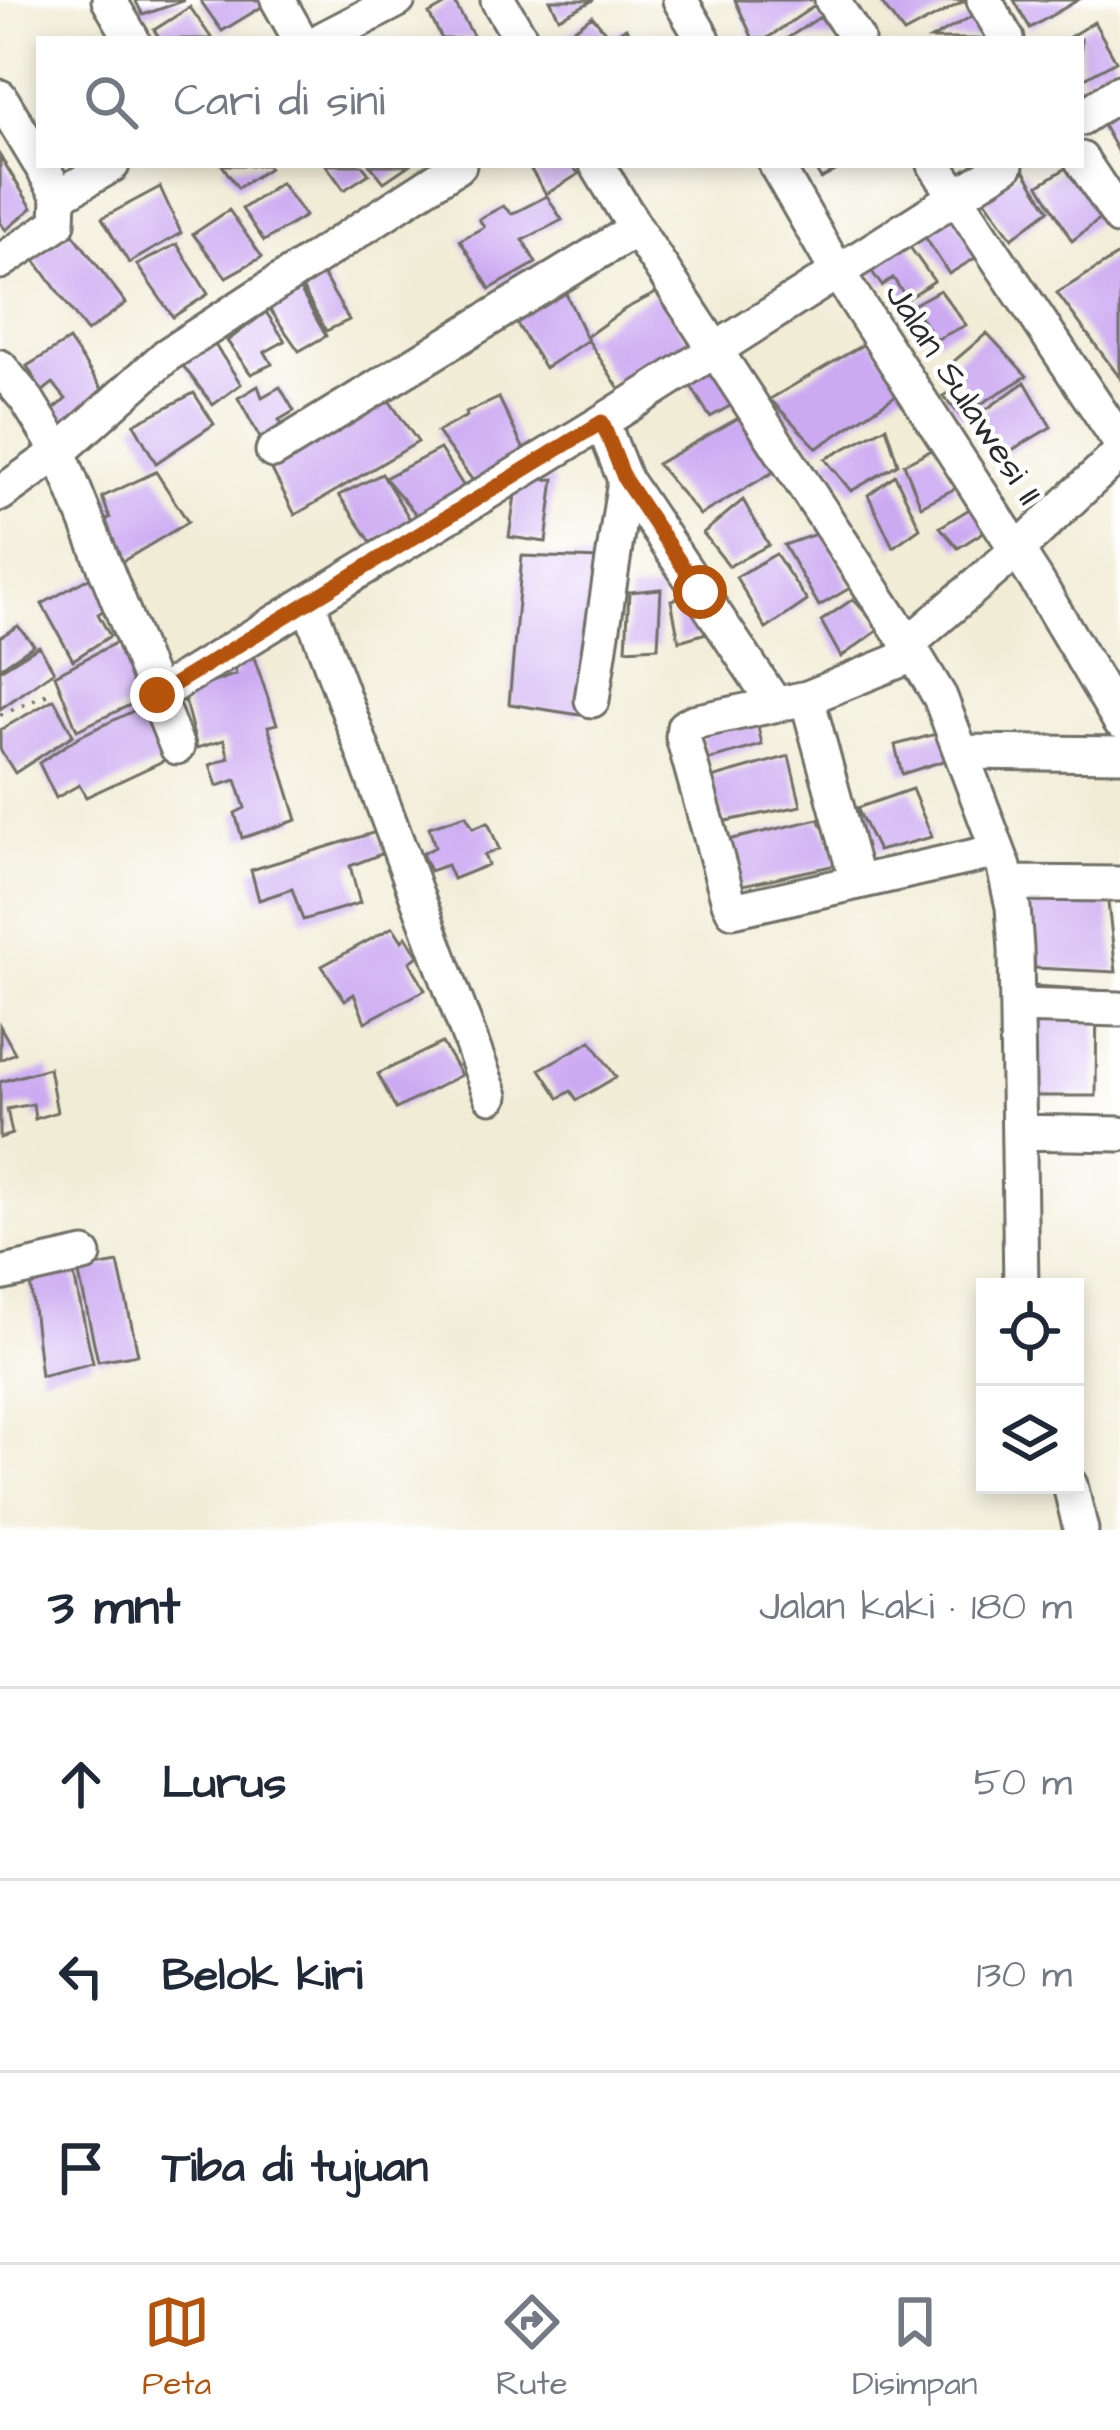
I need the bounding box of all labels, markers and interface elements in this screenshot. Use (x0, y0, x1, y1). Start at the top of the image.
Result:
search box (36, 36, 1084, 168)
icon: search (78, 69, 144, 135)
text: Cari di sini (174, 71, 385, 133)
street label: Jalan Sulawesi II (872, 273, 1054, 515)
route start (673, 565, 727, 619)
route end (130, 668, 184, 722)
map controls (976, 1278, 1084, 1494)
button: locate (976, 1278, 1084, 1386)
button: layers (976, 1386, 1084, 1494)
text: 3 mnt (48, 1573, 180, 1644)
text: Jalan kaki · 180 m (759, 1581, 1072, 1635)
icon: ahead (48, 1751, 114, 1817)
text: Lurus (162, 1753, 286, 1815)
text: 50 m (974, 1757, 1072, 1811)
icon: left (48, 1943, 114, 2009)
text: Belok kiri (162, 1945, 362, 2007)
text: 130 m (977, 1949, 1072, 2003)
icon: arrive (48, 2135, 114, 2201)
text: Tiba di tujuan (162, 2137, 428, 2199)
tab: Peta (142, 2289, 211, 2407)
tab: Rute (496, 2289, 568, 2407)
tab: Disimpan (852, 2289, 978, 2407)

